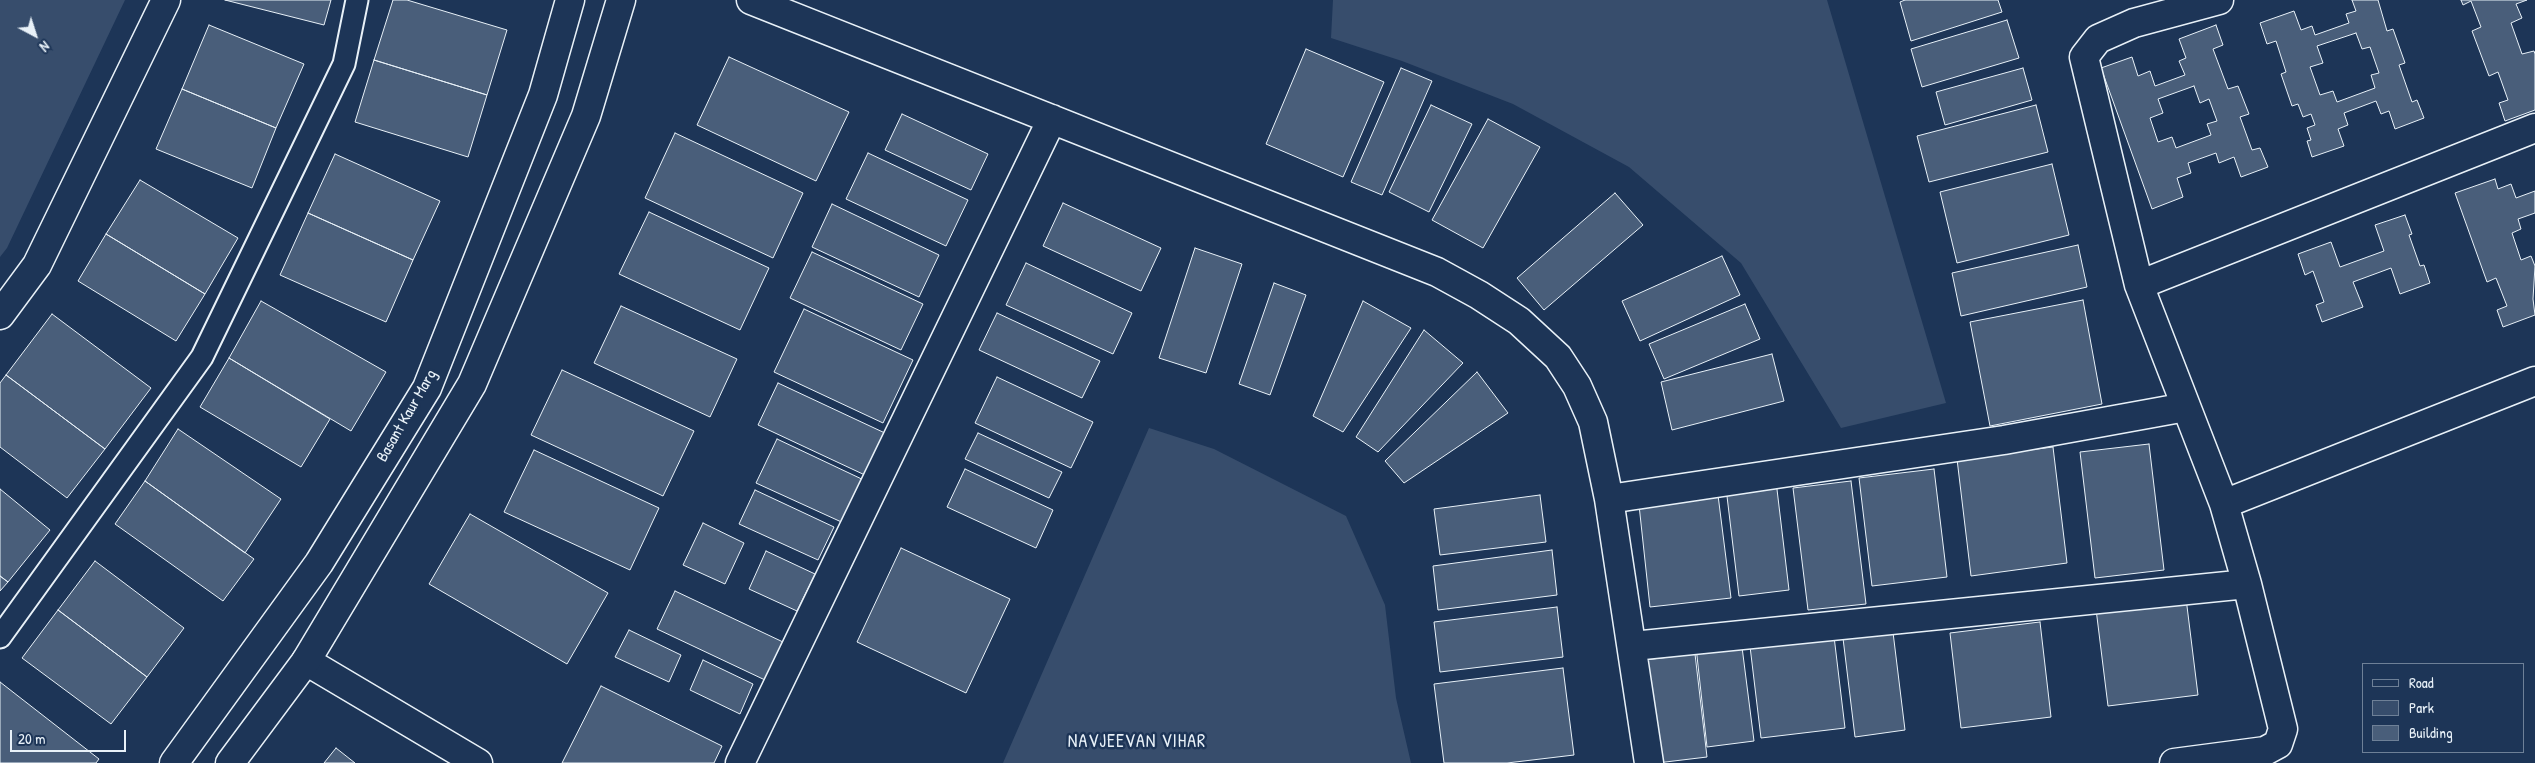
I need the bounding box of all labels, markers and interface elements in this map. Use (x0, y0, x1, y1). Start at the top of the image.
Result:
north arrow (10, 10, 60, 60)
text: N (36, 37, 54, 57)
street label: Basant Kaur Marg (373, 367, 441, 465)
legend (2362, 663, 2525, 753)
text: Road (2409, 672, 2434, 693)
text: Park (2409, 697, 2434, 718)
scale bar (12, 720, 129, 752)
text: Building (2409, 722, 2453, 743)
text: 20 m (18, 728, 45, 749)
district label: NAVJEEVAN VIHAR (1066, 731, 1208, 753)

